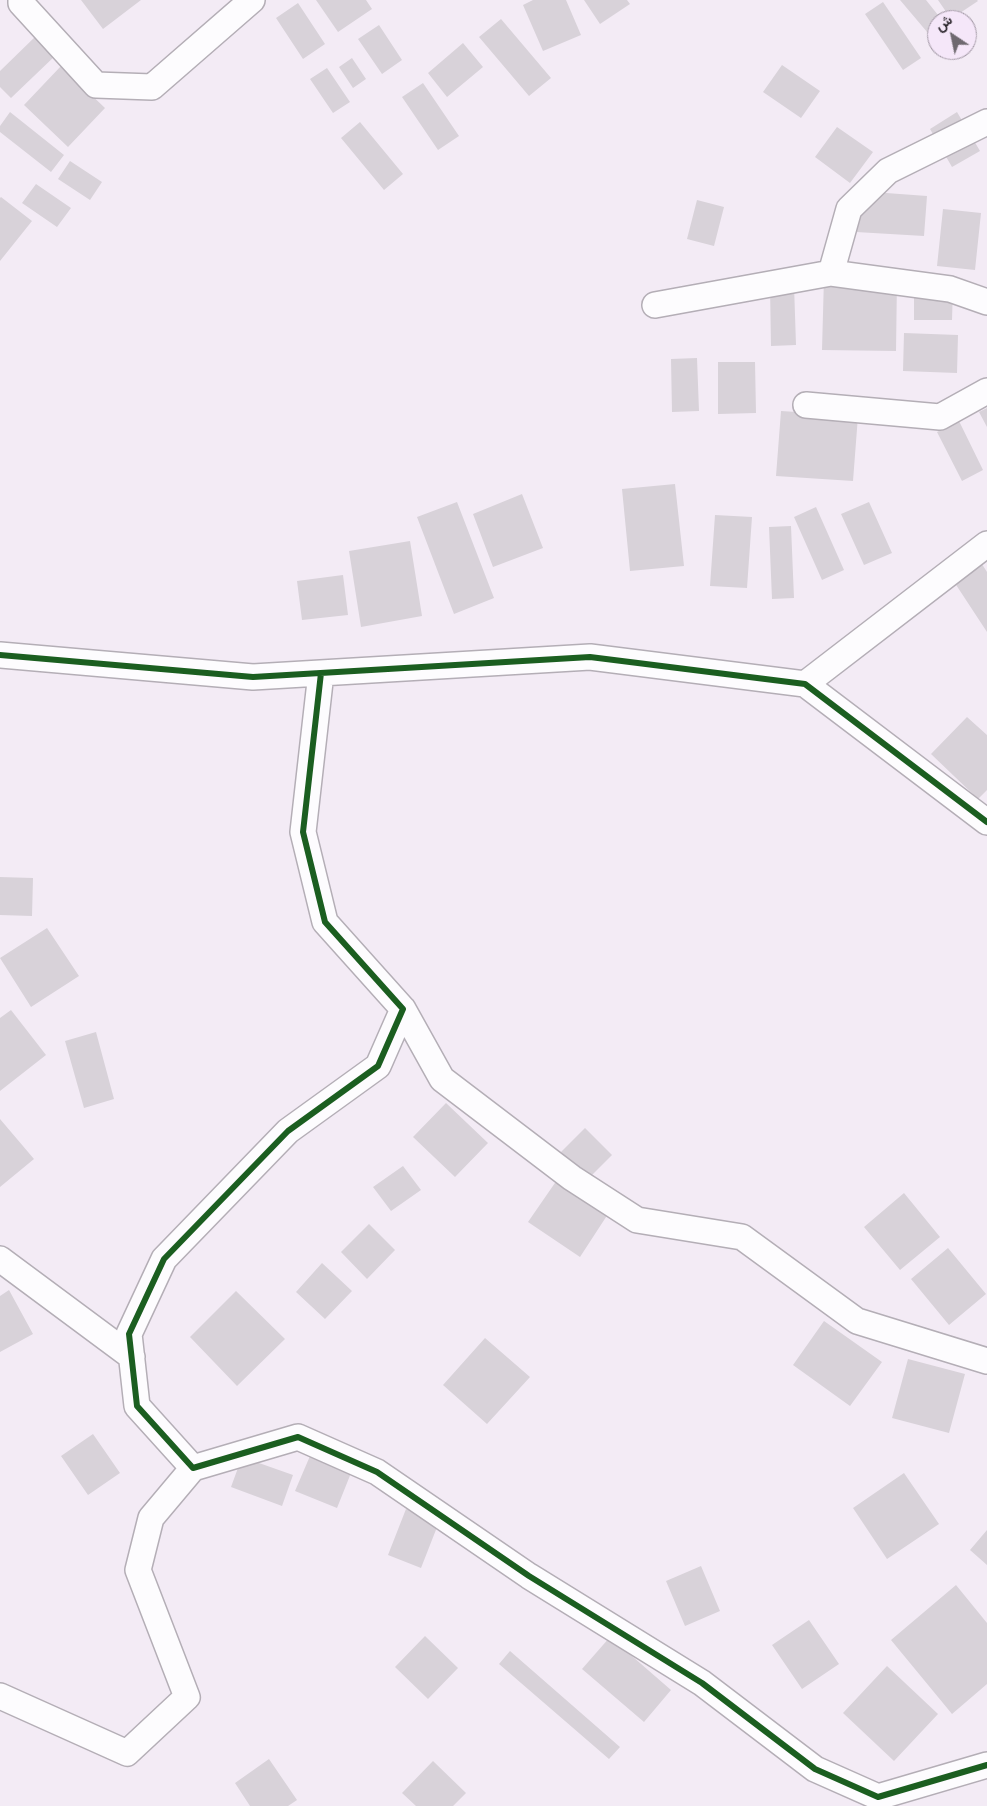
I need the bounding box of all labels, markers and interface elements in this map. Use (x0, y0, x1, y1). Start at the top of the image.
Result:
north arrow (927, 10, 977, 60)
text: ش (932, 10, 956, 36)

